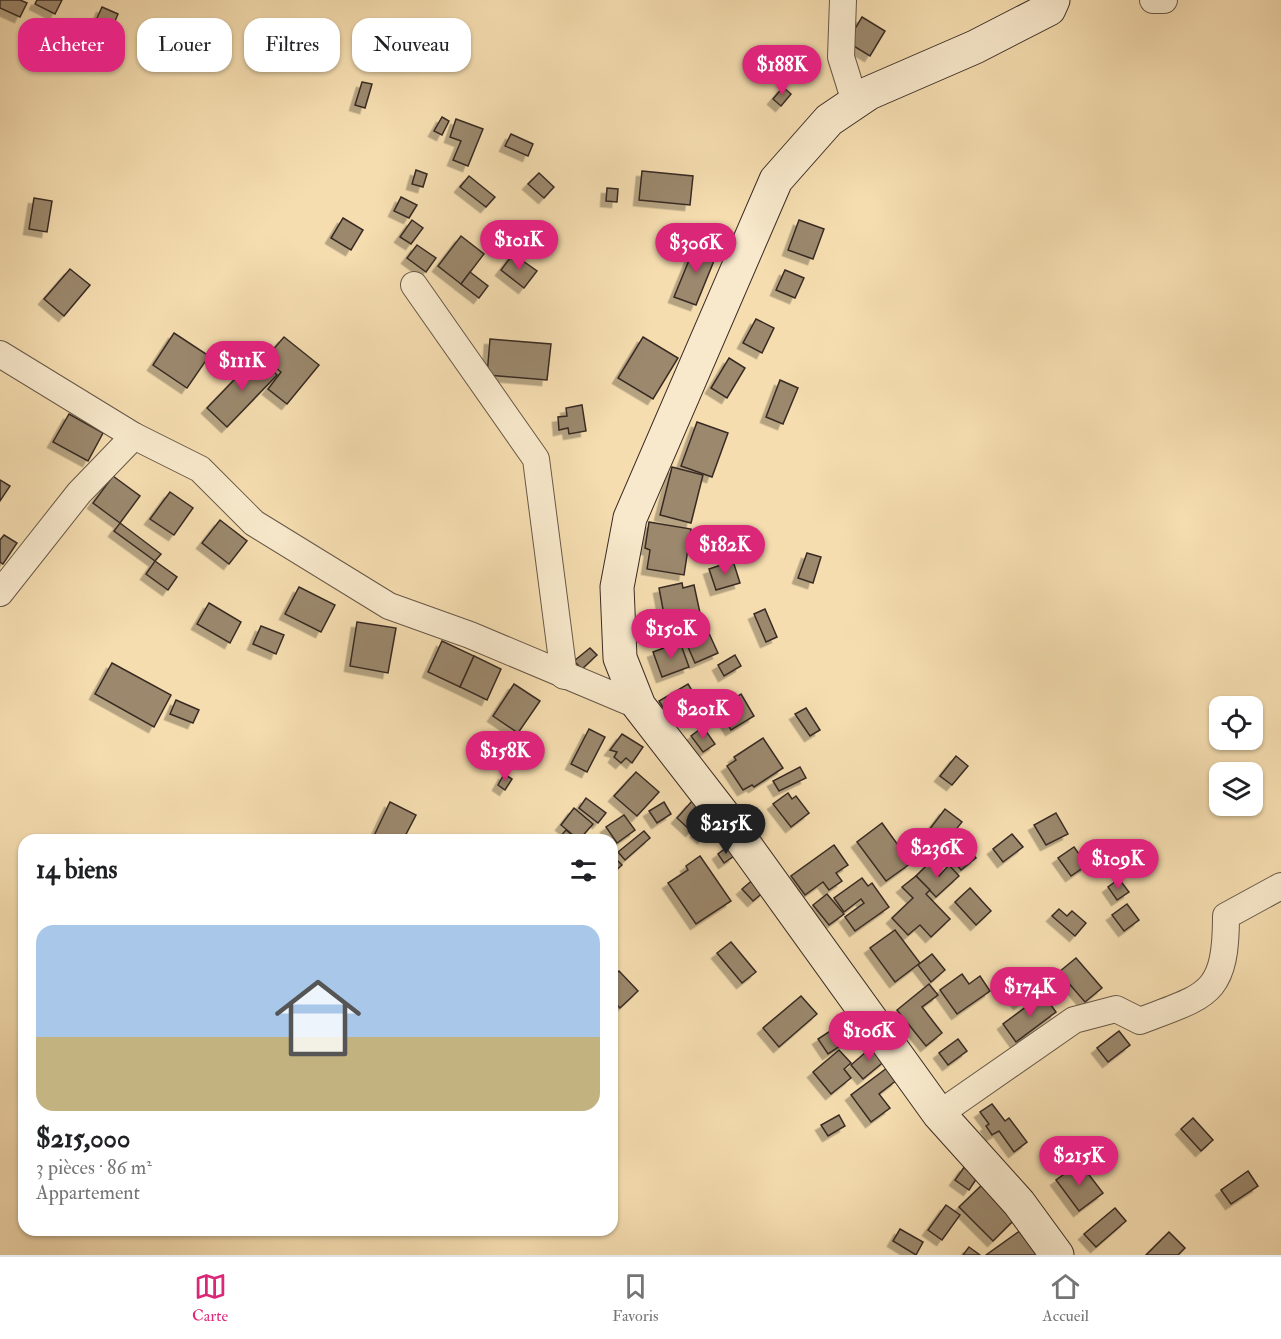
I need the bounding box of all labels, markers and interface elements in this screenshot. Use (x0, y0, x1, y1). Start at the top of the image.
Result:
chip: Acheter (18, 18, 125, 72)
chip: Louer (137, 18, 232, 72)
chip: Filtres (244, 18, 340, 72)
chip: Nouveau (352, 18, 471, 72)
pin: $188K (740, 45, 824, 96)
text: $188K (756, 52, 808, 77)
pin: $101K (477, 220, 561, 271)
pin: $306K (654, 223, 738, 274)
text: $101K (494, 227, 544, 252)
text: $306K (669, 230, 723, 255)
pin: $111K (200, 341, 284, 392)
text: $111K (219, 348, 265, 373)
pin: $182K (683, 525, 767, 576)
text: $182K (699, 532, 751, 557)
pin: $150K (629, 609, 713, 660)
text: $150K (645, 616, 697, 641)
pin: $201K (661, 689, 745, 740)
text: $201K (677, 696, 729, 721)
map controls (1209, 696, 1263, 816)
button: locate (1209, 696, 1263, 750)
pin: $158K (463, 731, 547, 782)
text: $158K (480, 738, 530, 763)
button: layers (1209, 762, 1263, 816)
pin: $215K (684, 804, 768, 855)
text: $215K (700, 811, 752, 836)
pin: $236K (895, 828, 979, 879)
text: $236K (910, 835, 964, 860)
pin: $109K (1076, 839, 1160, 890)
text: $109K (1092, 846, 1144, 871)
text: 14 biens (36, 854, 117, 886)
icon: filters (567, 854, 600, 887)
icon: home (264, 964, 372, 1072)
pin: $174K (988, 967, 1072, 1018)
text: $174K (1004, 974, 1056, 999)
pin: $106K (827, 1011, 911, 1062)
text: $106K (843, 1018, 895, 1043)
text: $215,000 (36, 1123, 130, 1155)
pin: $215K (1037, 1136, 1121, 1187)
text: $215K (1053, 1143, 1105, 1168)
text: 3 pièces · 86 m² (36, 1155, 152, 1180)
text: Appartement (36, 1180, 140, 1205)
tab: Carte (192, 1270, 228, 1326)
tab: Favoris (612, 1270, 658, 1326)
tab: Accueil (1043, 1270, 1089, 1326)

